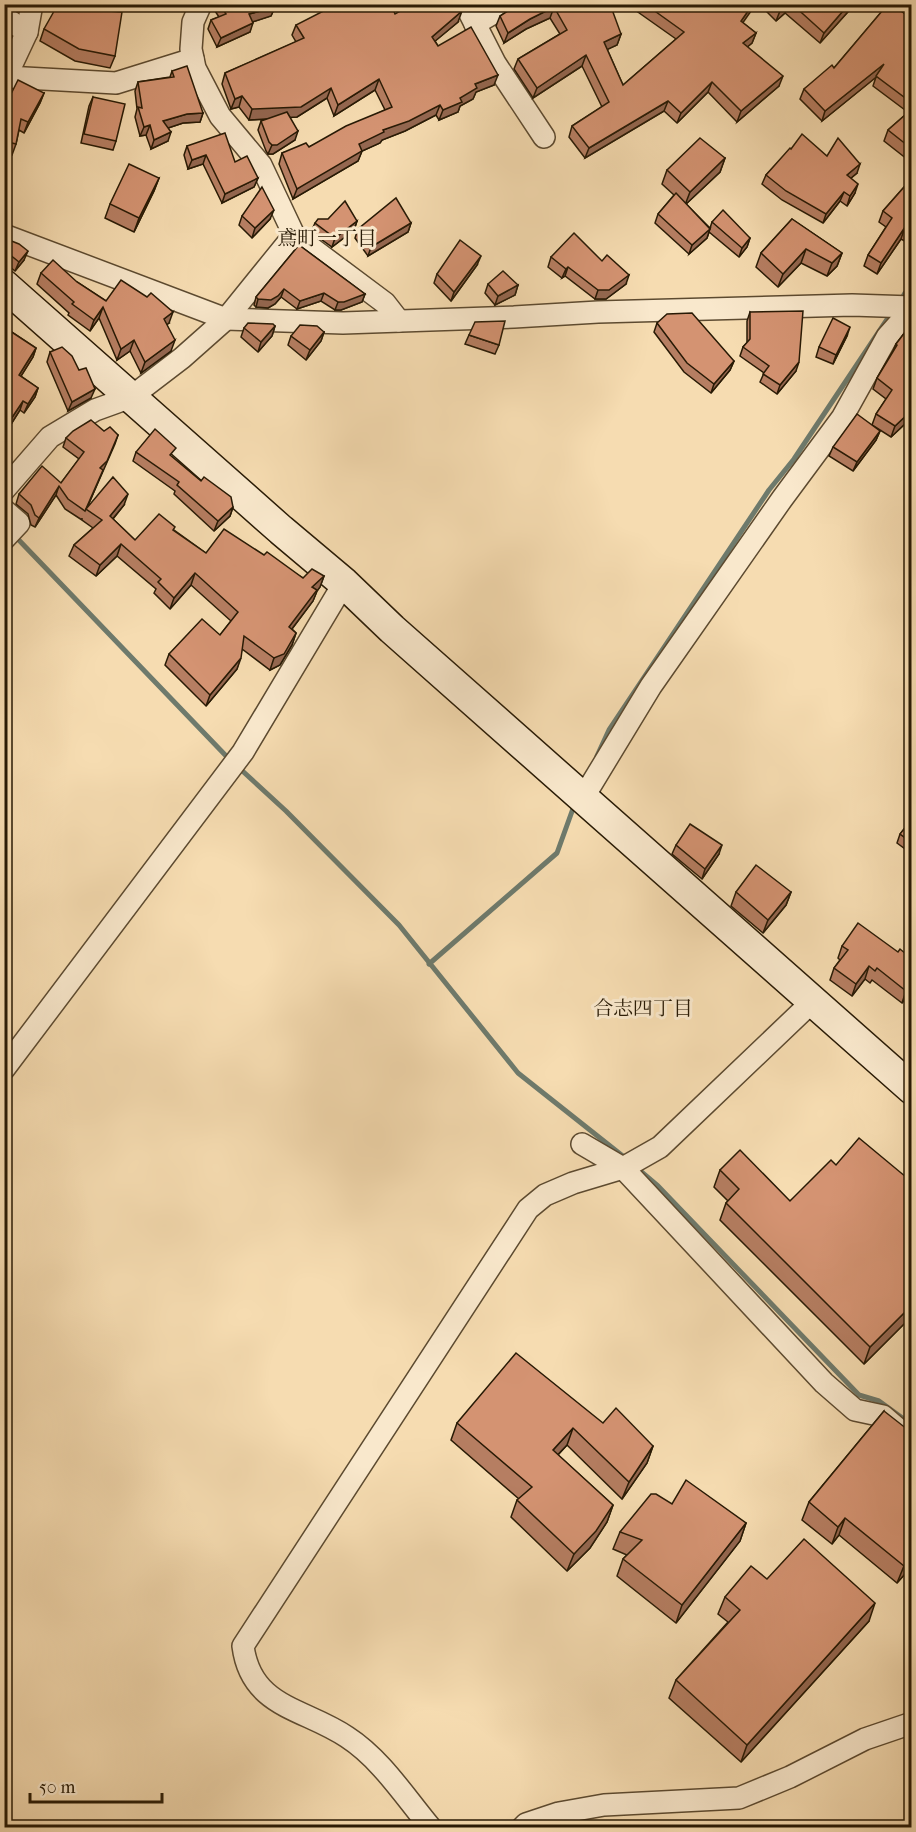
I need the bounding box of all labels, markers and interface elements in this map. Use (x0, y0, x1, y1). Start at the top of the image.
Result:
district label: 鳶町一丁目 (277, 227, 377, 250)
district label: 合志四丁目 (593, 997, 693, 1020)
scale bar (30, 1766, 162, 1804)
text: 50 m (39, 1777, 76, 1798)

